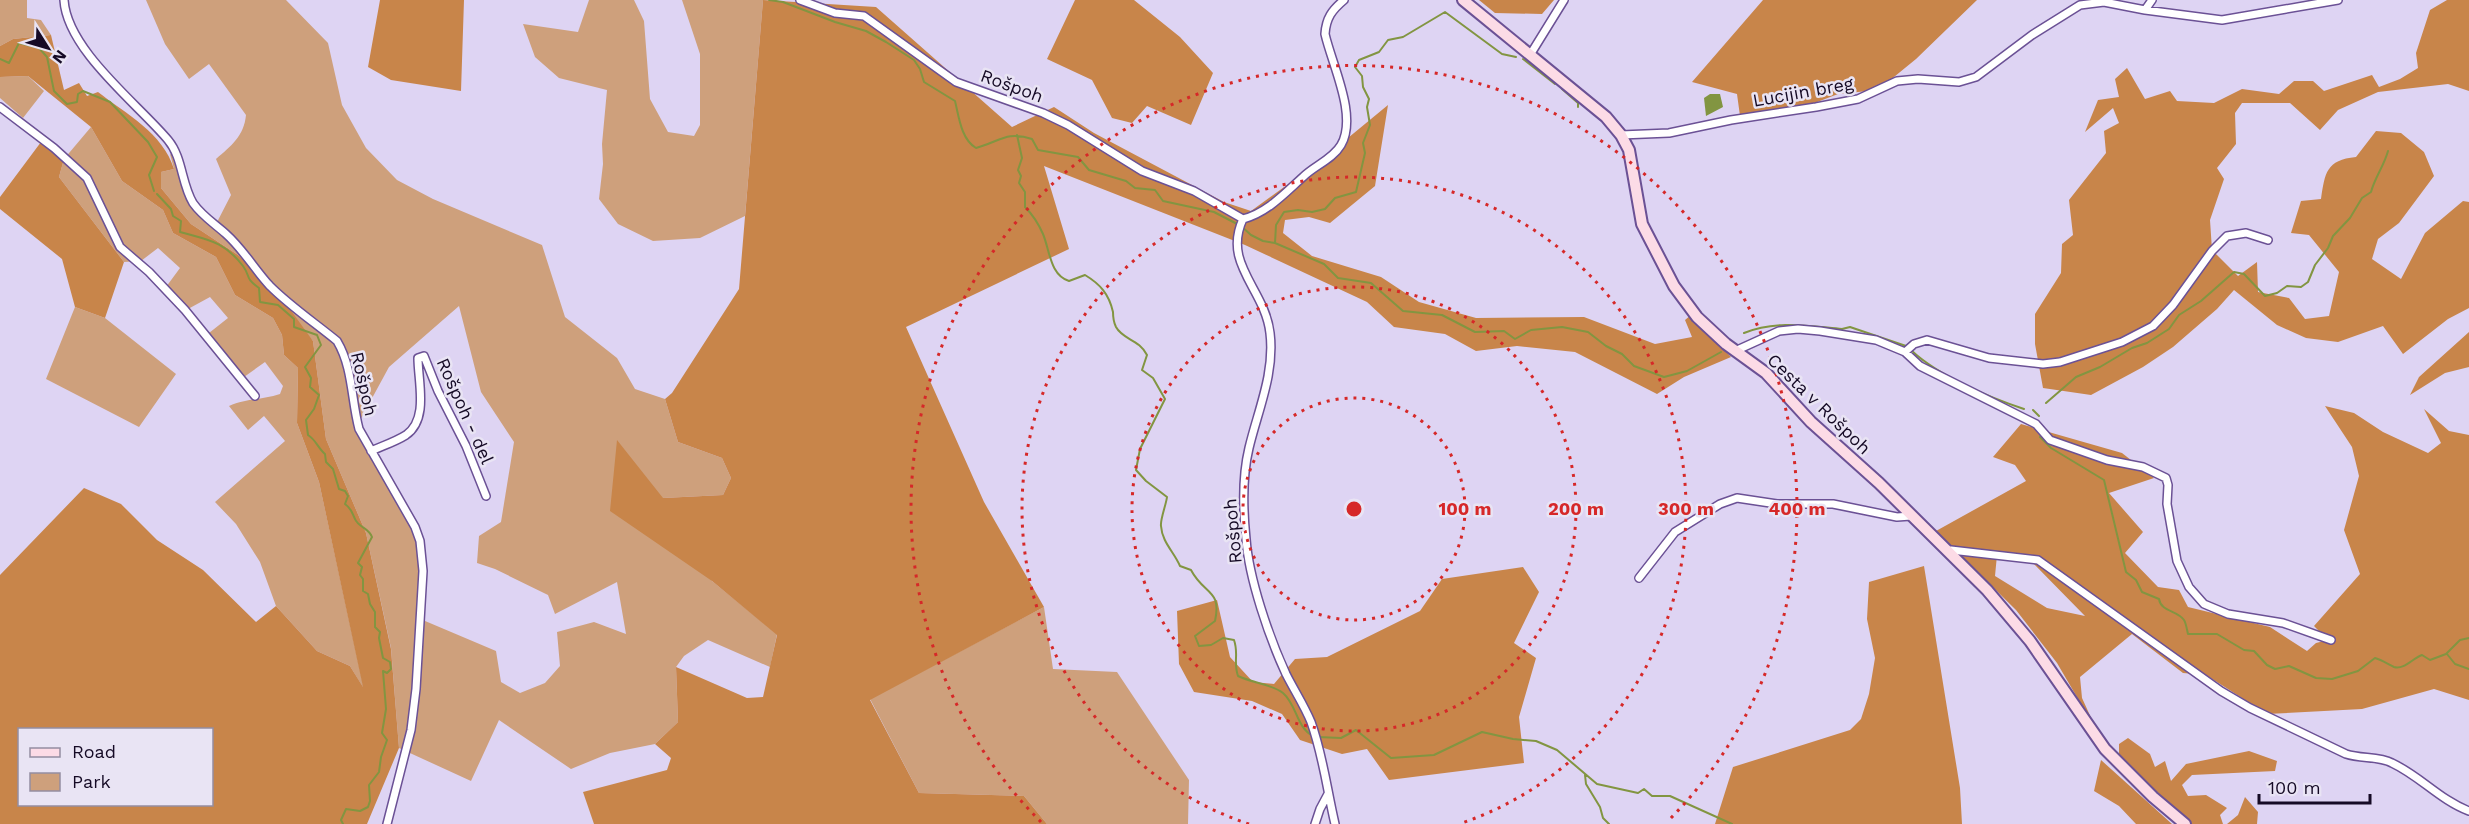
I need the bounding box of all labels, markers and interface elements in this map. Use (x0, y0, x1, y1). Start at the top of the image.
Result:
north arrow (18, 18, 78, 78)
text: N (48, 46, 71, 67)
street label: Rošpoh (978, 65, 1046, 107)
street label: Lucijin breg (1751, 72, 1855, 111)
street label: Cesta v Rošpoh (1763, 349, 1875, 458)
street label: Rošpoh (347, 350, 382, 418)
street label: Rošpoh - del (433, 355, 498, 467)
street label: Rošpoh (1219, 498, 1246, 564)
text: 100 m (1438, 498, 1492, 519)
text: 200 m (1548, 498, 1604, 519)
text: 300 m (1658, 498, 1714, 519)
text: 400 m (1769, 498, 1825, 519)
centre of rings (1344, 499, 1364, 519)
legend (18, 728, 213, 806)
text: Road (72, 741, 116, 762)
scale bar (2259, 767, 2370, 805)
text: Park (72, 771, 111, 792)
text: 100 m (2268, 777, 2321, 798)

